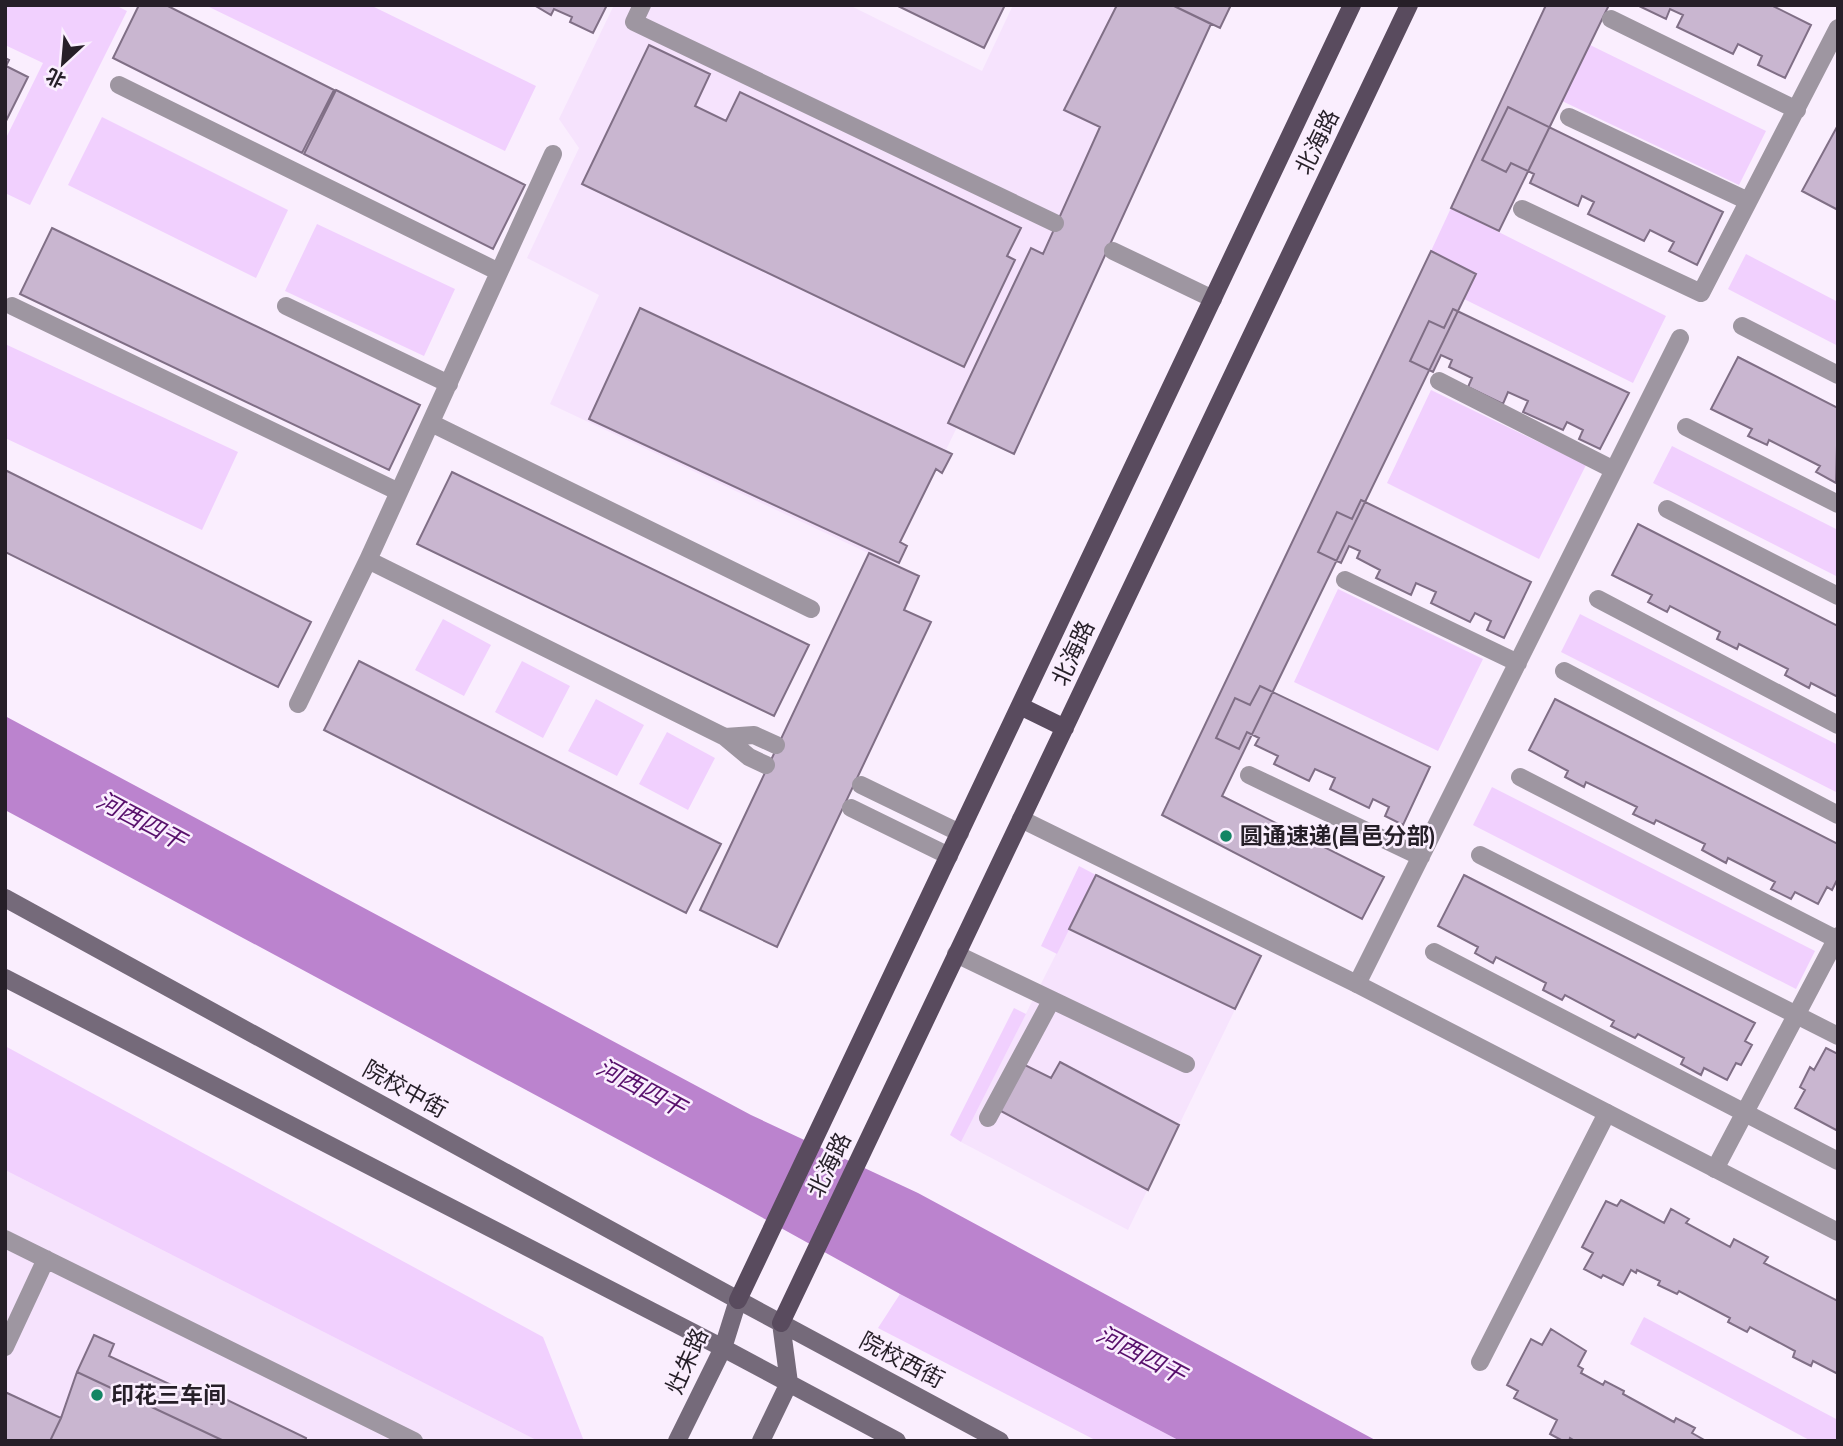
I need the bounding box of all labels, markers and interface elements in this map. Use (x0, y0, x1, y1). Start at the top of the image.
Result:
north arrow (28, 28, 98, 98)
text: 北 (42, 64, 69, 92)
street label: 北海路 (1290, 105, 1344, 179)
street label: 北海路 (1047, 616, 1099, 690)
water label: 河西四干 (93, 786, 193, 856)
place label: 圆通速递(昌邑分部) (1240, 823, 1435, 849)
marker: 圆通速递(昌邑分部) (1218, 828, 1234, 844)
water label: 河西四干 (593, 1053, 693, 1123)
street label: 院校中街 (358, 1055, 452, 1123)
street label: 北海路 (802, 1128, 856, 1202)
water label: 河西四干 (1093, 1320, 1193, 1390)
street label: 灶朱路 (661, 1324, 713, 1398)
street label: 院校西街 (855, 1327, 949, 1393)
place label: 印花三车间 (111, 1382, 226, 1408)
marker: 印花三车间 (89, 1387, 105, 1403)

